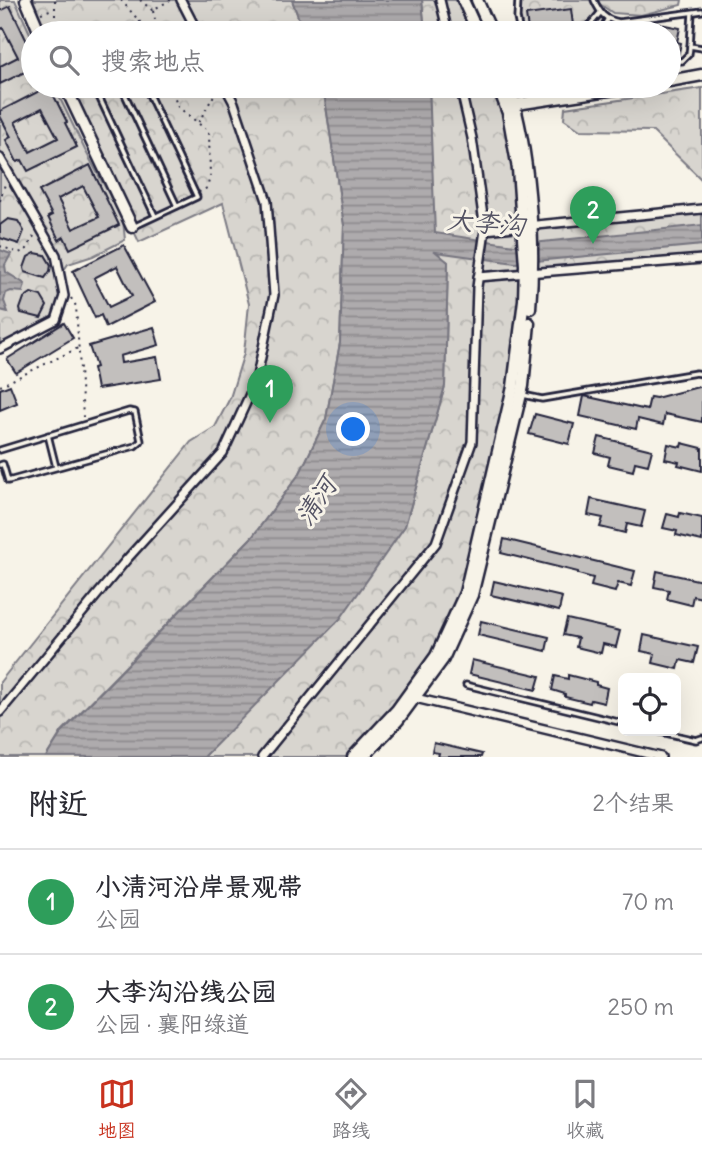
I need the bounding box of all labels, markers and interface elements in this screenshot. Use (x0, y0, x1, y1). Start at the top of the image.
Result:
search box (21, 21, 681, 98)
icon: search (45, 41, 83, 79)
text: 搜索地点 (101, 44, 205, 77)
pin: 2 (570, 186, 616, 244)
water label: 大李沟 (446, 203, 528, 243)
pin: 1 (247, 365, 293, 423)
your location (336, 412, 370, 446)
water label: 清河 (288, 467, 346, 532)
map controls (618, 673, 681, 736)
button: locate (618, 673, 681, 736)
text: 附近 (28, 784, 88, 822)
text: 2个结果 (592, 788, 674, 817)
text: 小清河沿岸景观带 (95, 870, 303, 903)
text: 1 (46, 887, 56, 916)
text: 70 m (622, 887, 674, 916)
text: 公园 (95, 904, 141, 933)
text: 大李沟沿线公园 (95, 975, 277, 1008)
text: 2 (45, 992, 57, 1021)
text: 250 m (607, 992, 674, 1021)
text: 公园 · 襄阳绿道 (95, 1009, 249, 1038)
tab: 地图 (98, 1075, 136, 1142)
tab: 路线 (332, 1075, 370, 1142)
tab: 收藏 (566, 1075, 604, 1142)

